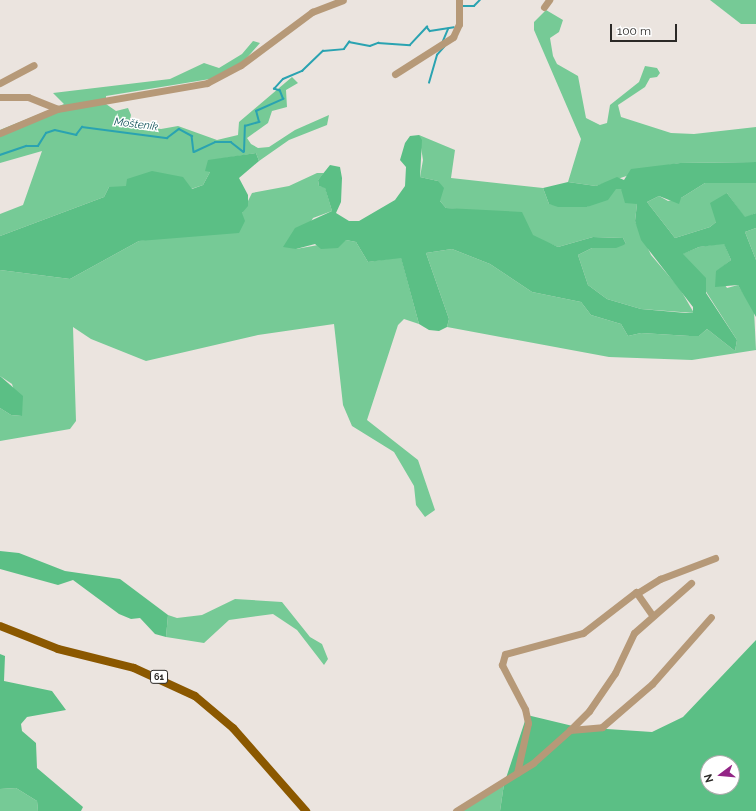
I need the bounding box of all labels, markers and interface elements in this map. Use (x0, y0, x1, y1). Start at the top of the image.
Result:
scale bar (612, 16, 679, 42)
text: 100 m (617, 24, 651, 38)
water label: Mošteník (113, 116, 159, 134)
road number: 61 (150, 670, 168, 684)
north arrow (700, 755, 740, 795)
text: N (702, 772, 716, 784)

